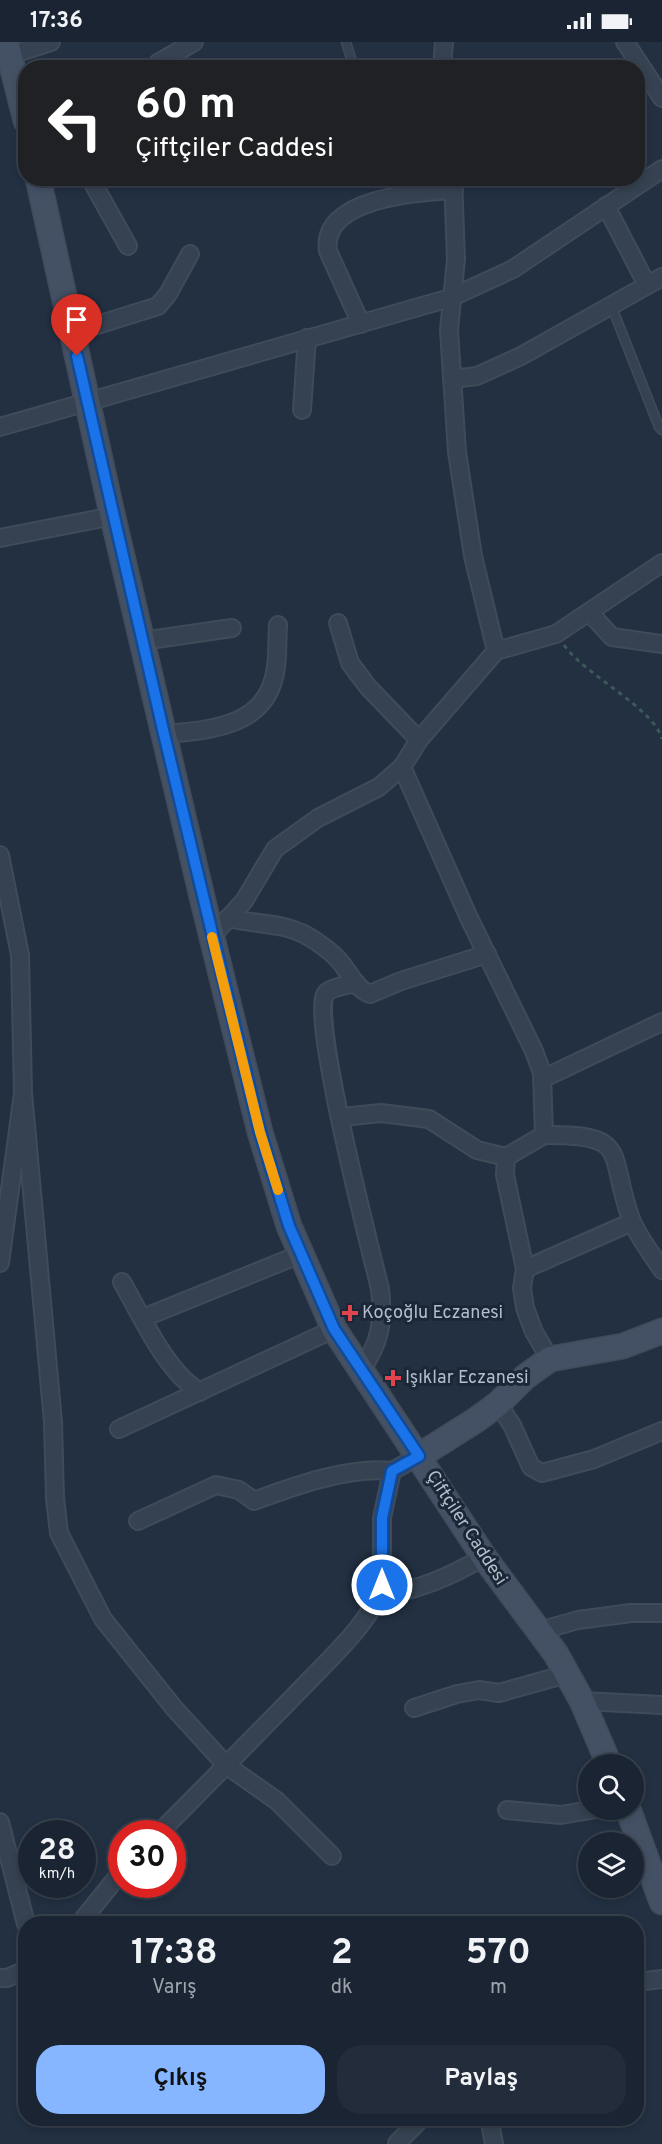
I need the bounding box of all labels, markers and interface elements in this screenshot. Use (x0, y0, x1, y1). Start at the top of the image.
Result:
text: 17:36 (30, 8, 83, 35)
text: 60 m (135, 80, 236, 133)
icon: left (36, 84, 114, 162)
text: Çiftçiler Caddesi (135, 132, 334, 166)
pin (51, 294, 102, 356)
icon: arrive (60, 303, 93, 336)
place label: Koçoğlu Eczanesi (362, 1302, 503, 1325)
marker: Koçoğlu Eczanesi (343, 1306, 357, 1320)
place label: Işıklar Eczanesi (405, 1367, 529, 1390)
marker: Işıklar Eczanesi (386, 1371, 400, 1385)
street label: Çiftçiler Caddesi (420, 1466, 512, 1590)
position arrow (350, 1553, 414, 1617)
map controls (578, 1754, 644, 1898)
button: search (578, 1754, 644, 1820)
speed limit sign: 30 (108, 1820, 186, 1898)
button: layers (578, 1832, 644, 1898)
text: 28 (38, 1833, 76, 1870)
text: km/h (39, 1865, 75, 1884)
text: 17:38 (131, 1931, 218, 1977)
text: 2 (331, 1931, 353, 1977)
text: 570 (466, 1931, 531, 1977)
text: Varış (152, 1975, 197, 2001)
text: dk (331, 1975, 353, 2001)
text: m (490, 1975, 507, 2001)
button: Çıkış (36, 2045, 325, 2114)
button: Paylaş (337, 2045, 626, 2114)

